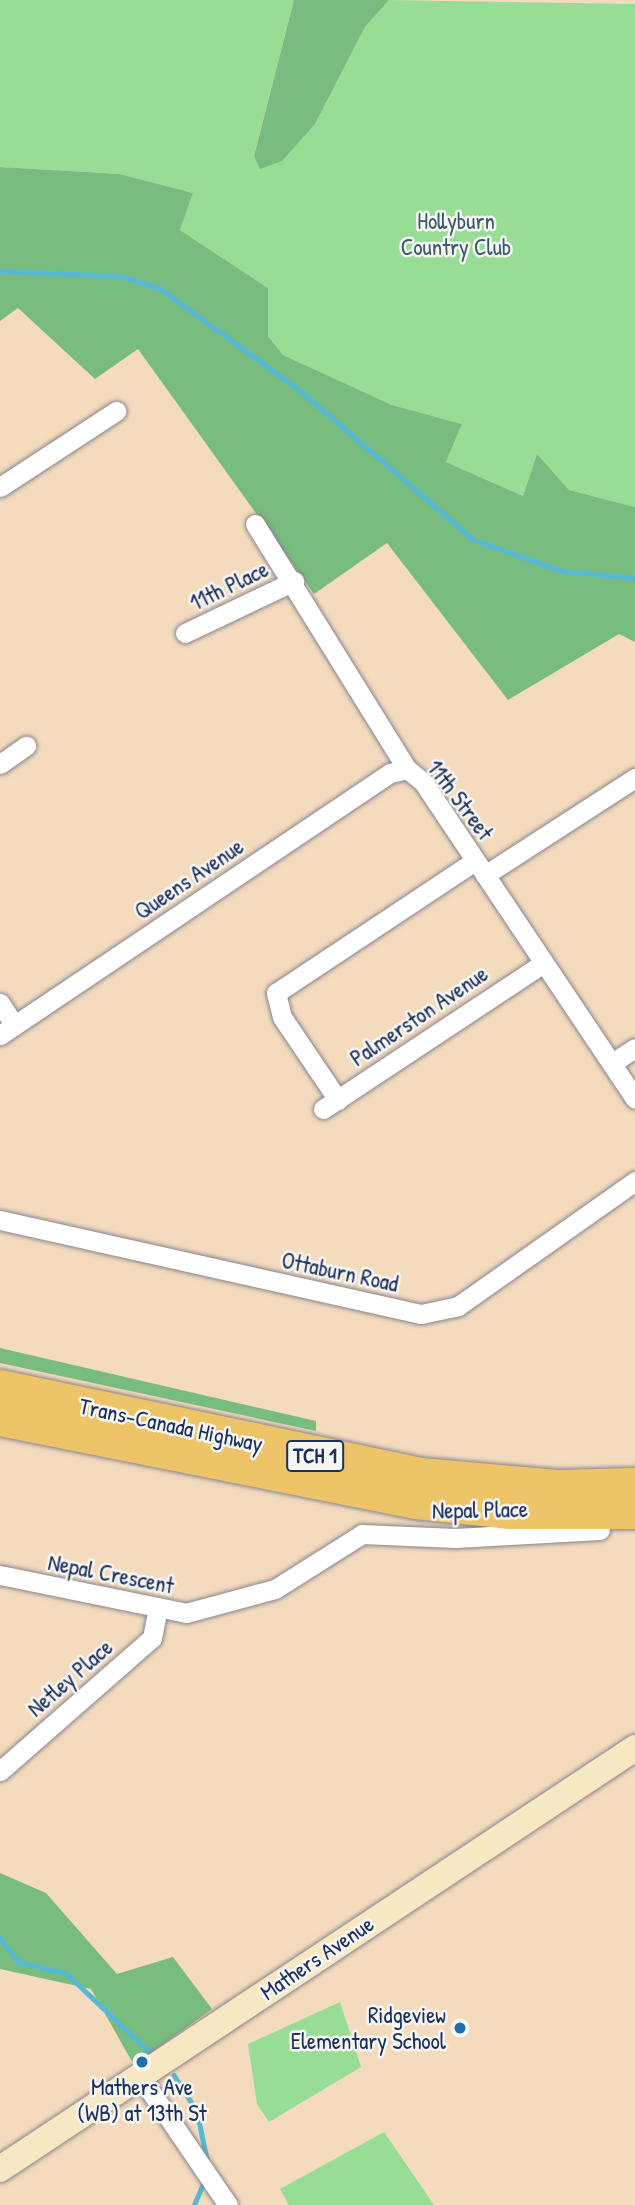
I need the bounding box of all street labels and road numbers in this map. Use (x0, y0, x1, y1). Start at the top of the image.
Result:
street label: 11th Place (185, 555, 273, 617)
street label: 11th Street (421, 755, 499, 845)
street label: Queens Avenue (129, 832, 249, 926)
street label: Palmerston Avenue (345, 960, 493, 1072)
street label: Ottaburn Road (279, 1246, 401, 1298)
street label: Trans-Canada Highway (77, 1392, 265, 1458)
road number: TCH 1 (285, 1438, 345, 1474)
street label: Nepal Place (432, 1495, 528, 1525)
street label: Nepal Crescent (46, 1548, 176, 1600)
street label: Netley Place (22, 1634, 118, 1722)
street label: Mathers Avenue (255, 1910, 379, 2006)

